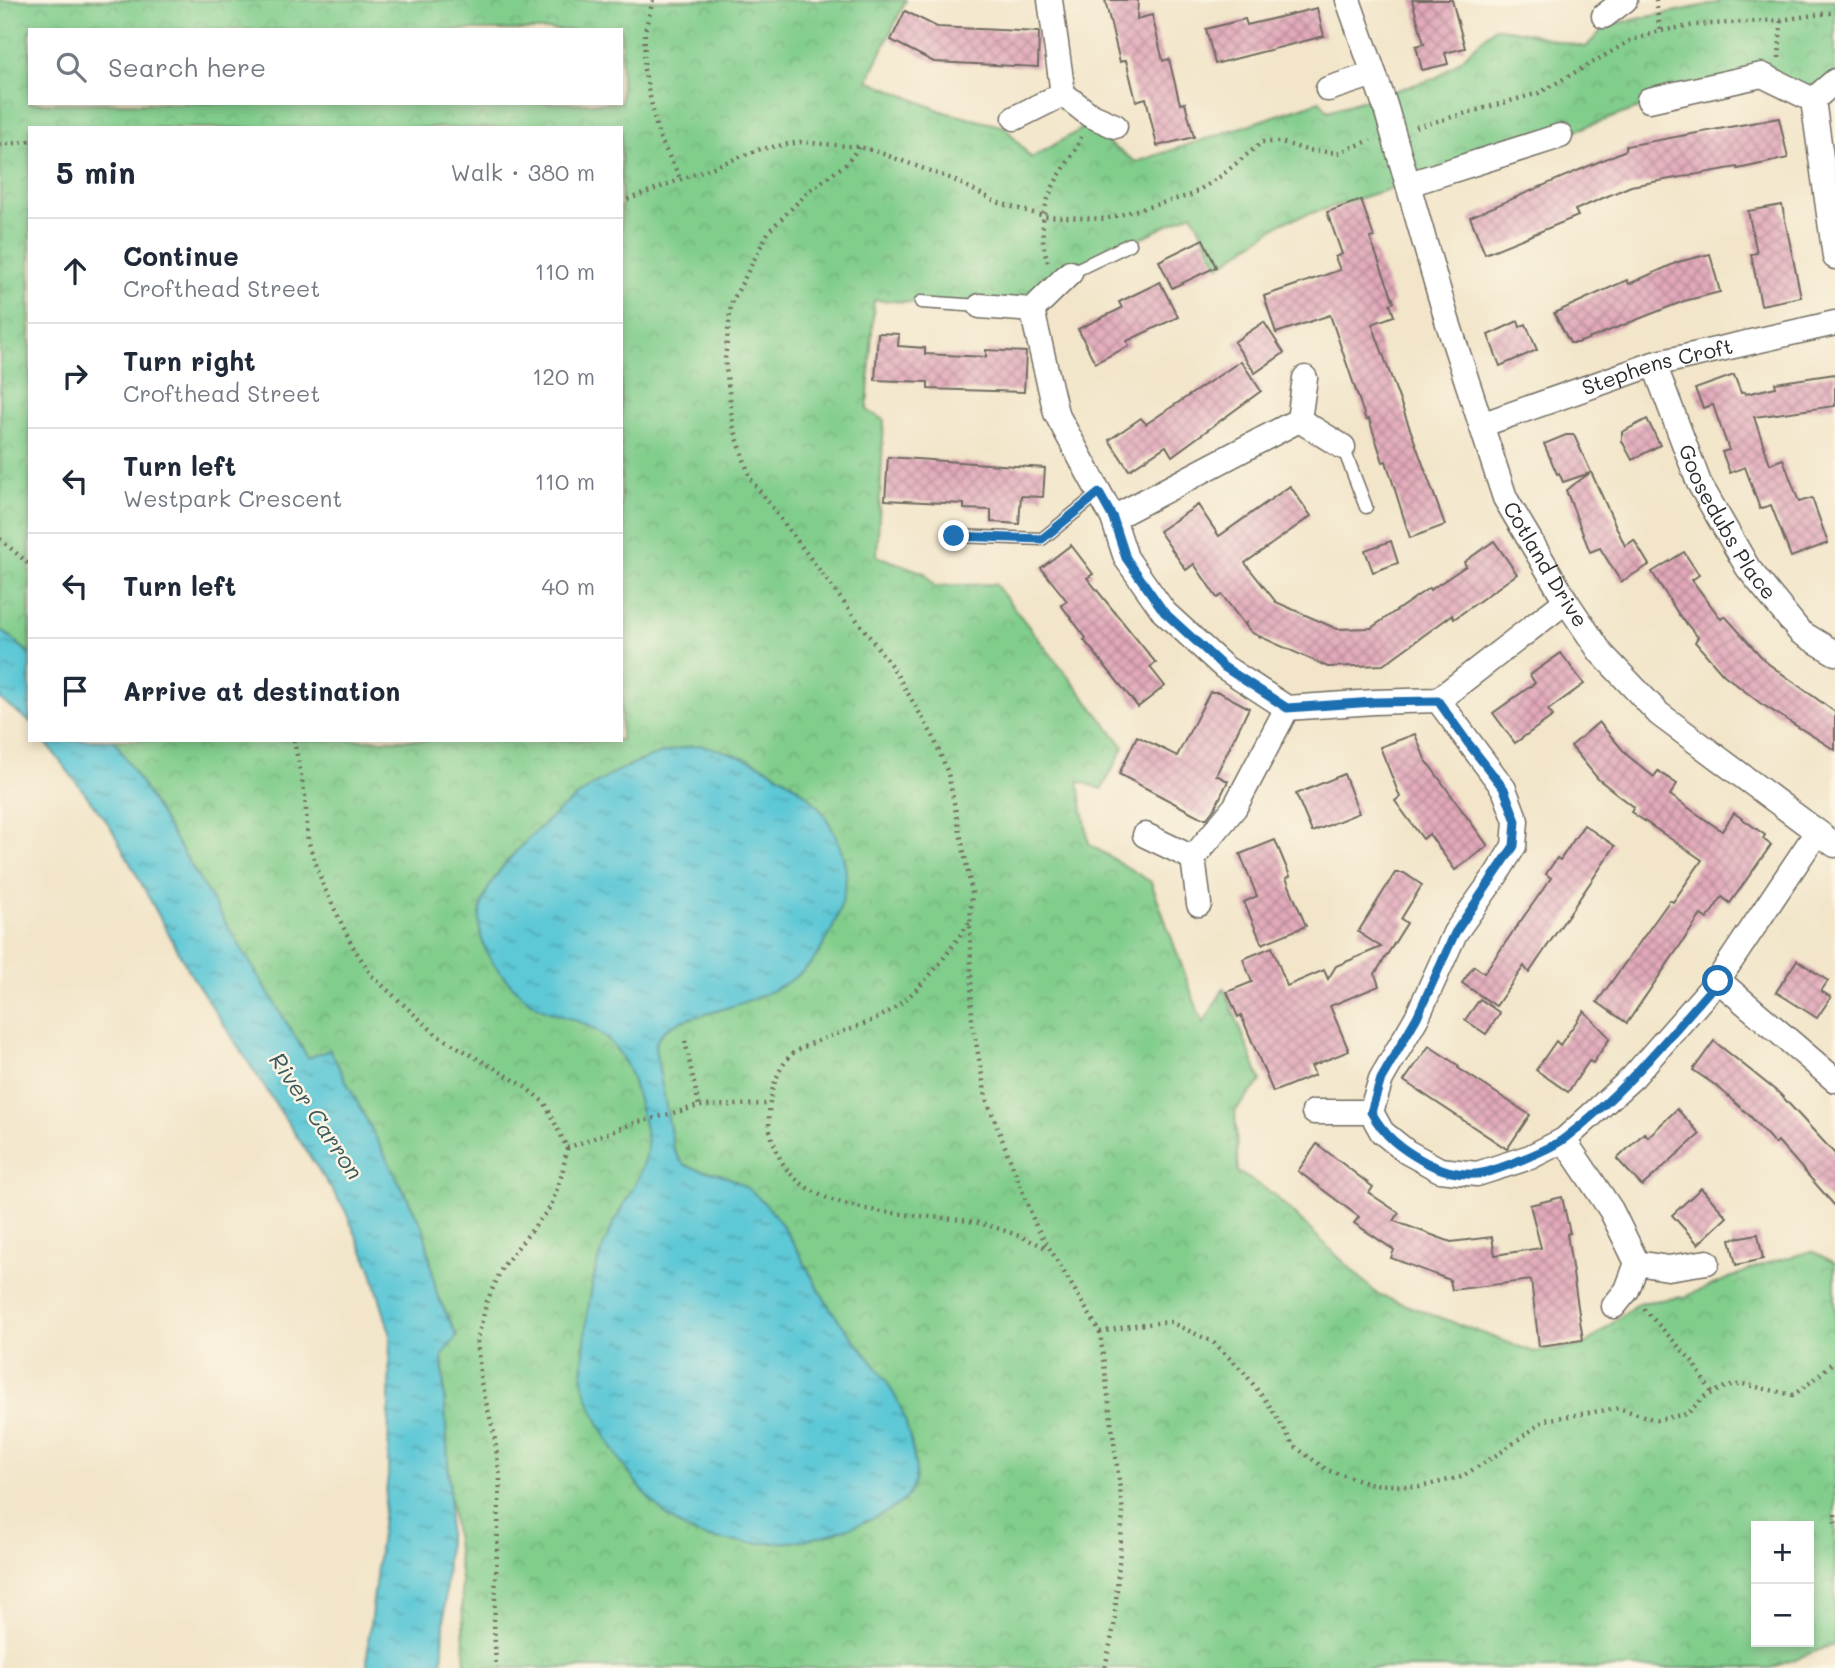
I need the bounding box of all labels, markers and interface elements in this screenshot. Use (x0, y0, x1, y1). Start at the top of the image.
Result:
search box (28, 28, 623, 105)
icon: search (52, 48, 90, 86)
text: Search here (108, 50, 266, 84)
text: 5 min (56, 152, 136, 192)
text: Walk · 380 m (450, 157, 595, 187)
text: Continue (123, 239, 239, 273)
icon: ahead (56, 252, 94, 290)
text: 110 m (535, 256, 595, 286)
text: Crofthead Street (123, 273, 320, 303)
street label: Stephens Croft (1578, 332, 1735, 400)
text: Turn right (123, 344, 256, 378)
icon: right (56, 357, 94, 395)
text: 120 m (532, 361, 595, 391)
text: Crofthead Street (123, 378, 320, 408)
street label: Goosedubs Place (1674, 440, 1783, 605)
text: Turn left (123, 449, 236, 483)
icon: left (56, 462, 94, 500)
text: 110 m (535, 466, 595, 496)
text: Westpark Crescent (123, 483, 342, 513)
street label: Cotland Drive (1498, 496, 1595, 632)
route end (938, 520, 969, 551)
icon: left (56, 567, 94, 605)
text: Turn left (123, 569, 236, 603)
text: 40 m (542, 571, 595, 601)
icon: arrive (56, 672, 94, 710)
text: Arrive at destination (123, 674, 400, 708)
route start (1702, 965, 1733, 996)
water label: River Carron (263, 1046, 370, 1185)
map controls (1751, 1521, 1814, 1647)
button: + (1751, 1521, 1814, 1584)
button: − (1751, 1584, 1814, 1647)

